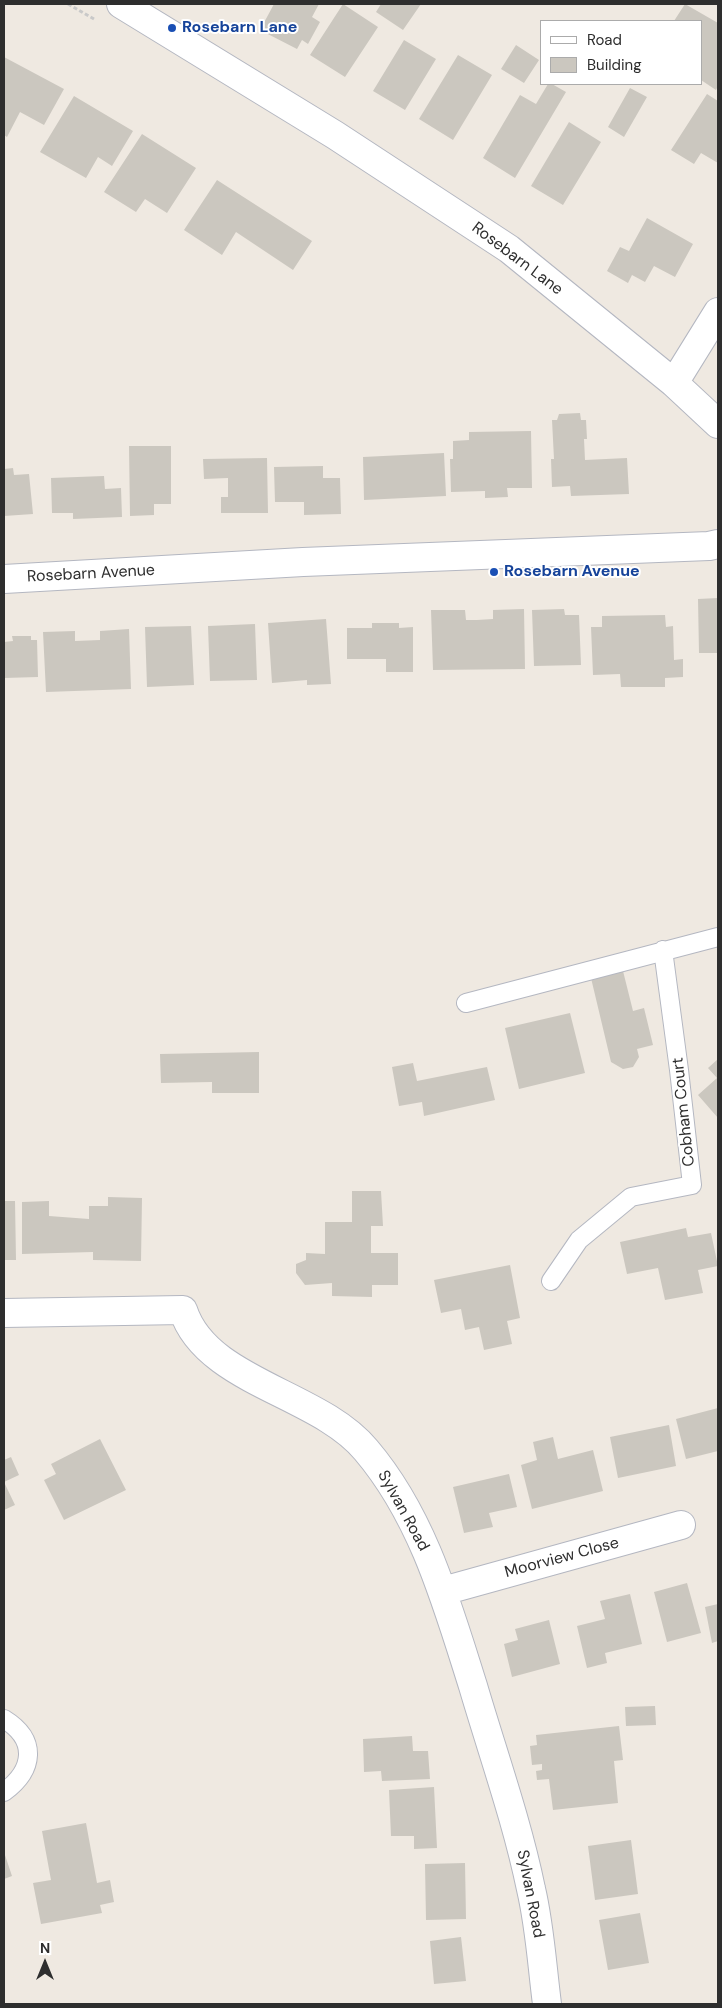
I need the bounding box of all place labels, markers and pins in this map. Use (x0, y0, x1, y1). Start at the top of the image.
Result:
place label: Rosebarn Lane (182, 18, 297, 38)
marker: Rosebarn Lane (166, 22, 178, 34)
place label: Rosebarn Avenue (504, 562, 640, 582)
marker: Rosebarn Avenue (488, 566, 500, 578)

